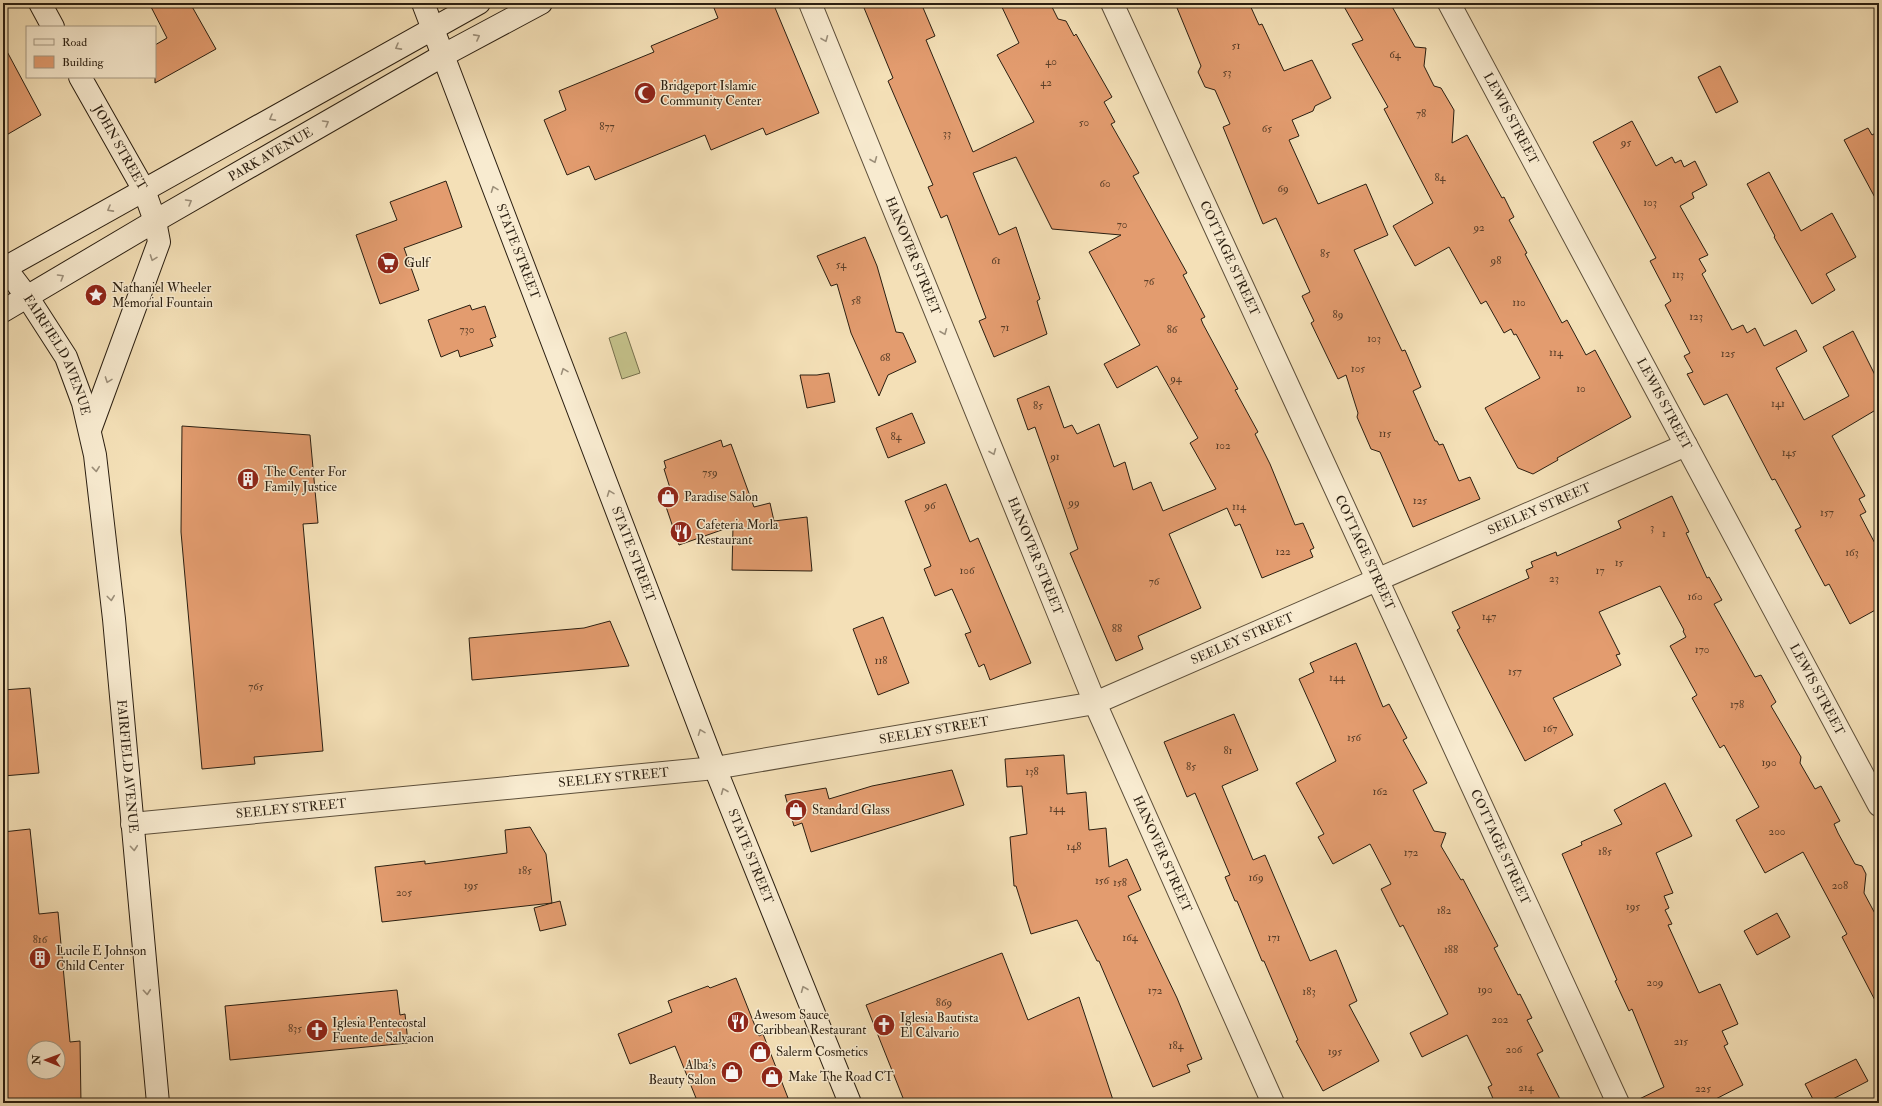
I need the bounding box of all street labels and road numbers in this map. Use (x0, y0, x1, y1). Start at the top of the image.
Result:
street label: LEWIS STREET (1480, 70, 1542, 167)
street label: JOHN STREET (89, 101, 151, 193)
street label: PARK AVENUE (226, 124, 316, 185)
street label: HANOVER STREET (882, 195, 944, 317)
street label: COTTAGE STREET (1196, 198, 1263, 319)
street label: STATE STREET (492, 202, 543, 302)
street label: FAIRFIELD AVENUE (20, 292, 94, 417)
street label: LEWIS STREET (1633, 355, 1695, 453)
street label: SEELEY STREET (1485, 479, 1594, 539)
street label: COTTAGE STREET (1331, 492, 1398, 613)
street label: HANOVER STREET (1004, 495, 1066, 618)
street label: STATE STREET (608, 504, 659, 604)
street label: SEELEY STREET (1188, 609, 1297, 668)
street label: LEWIS STREET (1786, 641, 1848, 738)
street label: FAIRFIELD AVENUE (113, 699, 141, 834)
street label: SEELEY STREET (878, 713, 991, 748)
street label: SEELEY STREET (558, 764, 670, 791)
street label: COTTAGE STREET (1467, 787, 1534, 907)
street label: HANOVER STREET (1129, 793, 1195, 915)
street label: SEELEY STREET (235, 795, 348, 822)
street label: STATE STREET (724, 807, 777, 906)

